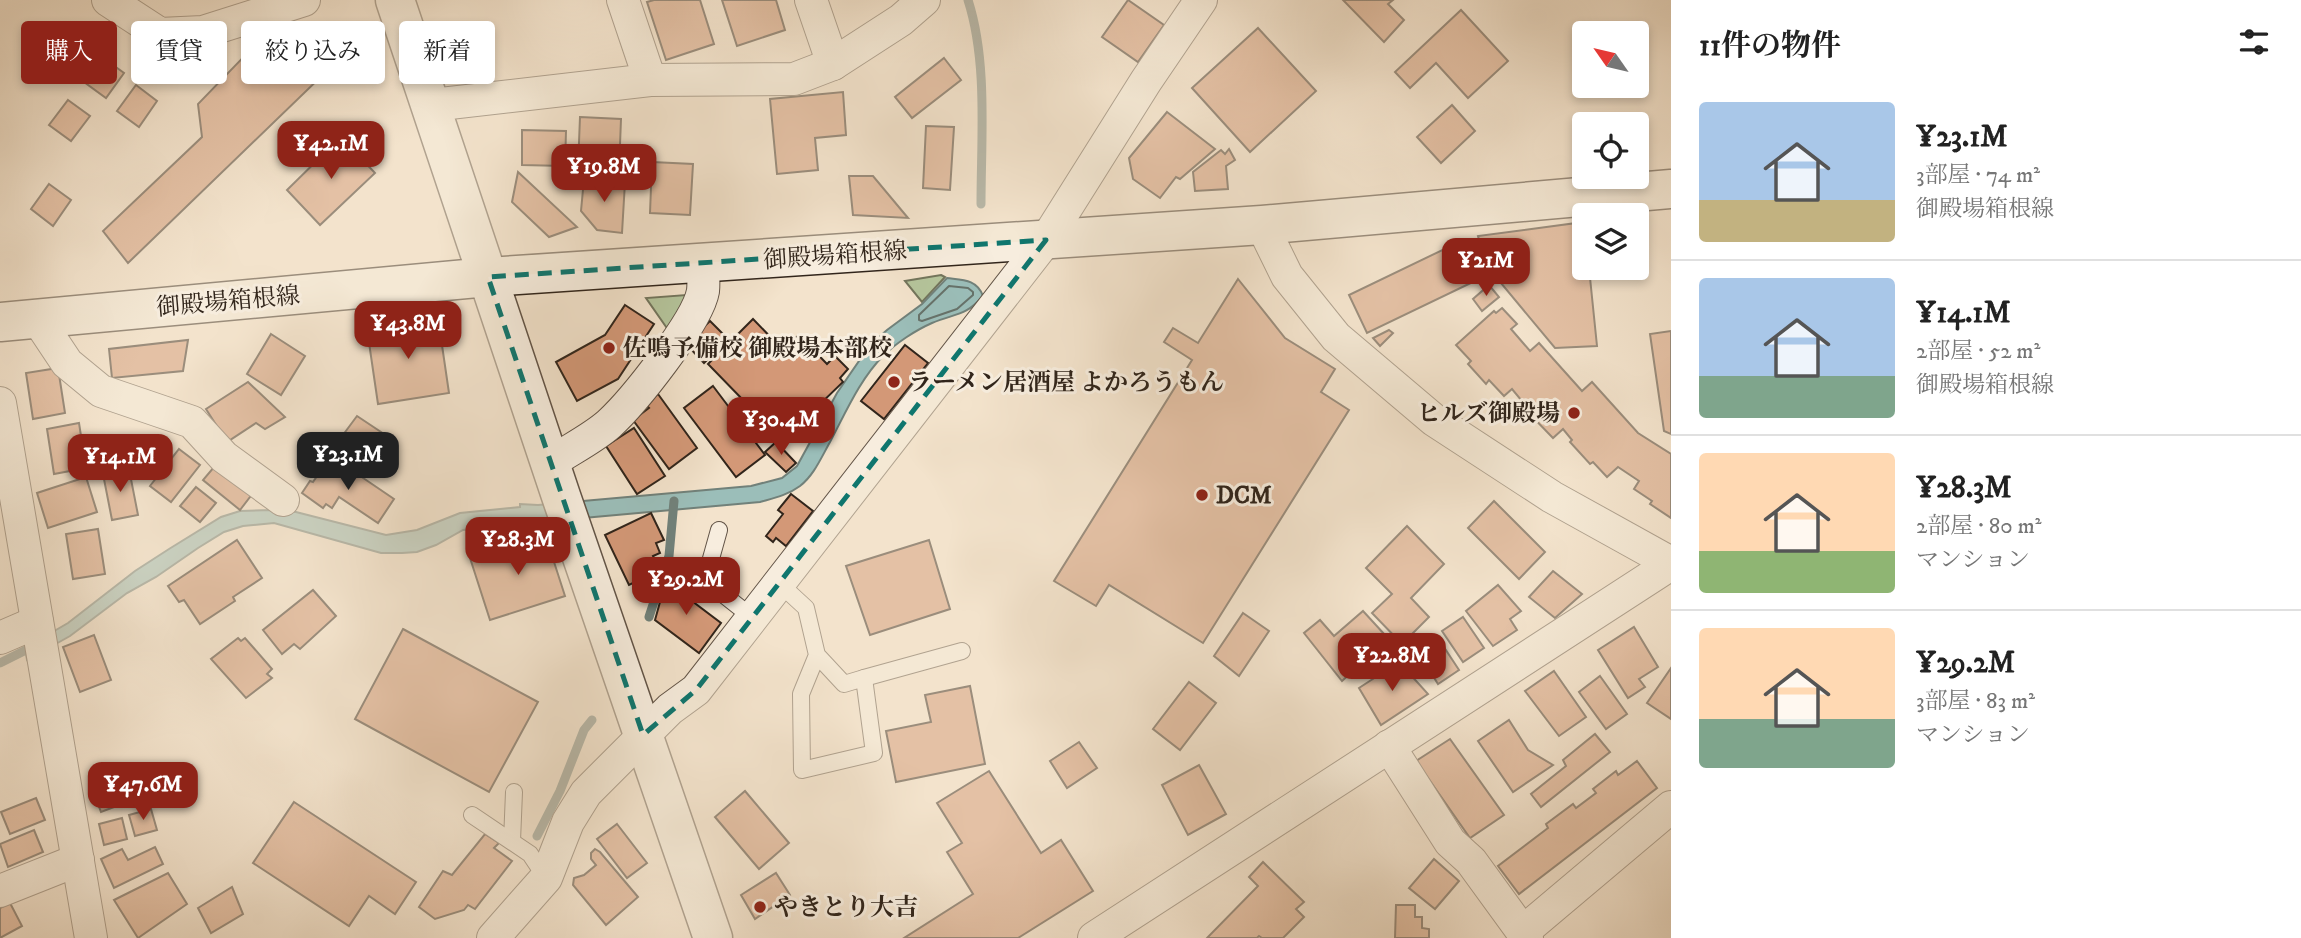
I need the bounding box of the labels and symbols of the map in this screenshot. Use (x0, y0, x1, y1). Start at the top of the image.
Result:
north arrow (1572, 21, 1648, 98)
pin: ¥42.1M (274, 122, 388, 181)
pin: ¥19.8M (547, 144, 661, 204)
street label: 御殿場箱根線 (762, 236, 908, 276)
pin: ¥21M (1445, 238, 1527, 298)
street label: 御殿場箱根線 (155, 281, 301, 323)
pin: ¥43.8M (351, 302, 465, 361)
place label: 佐鳴予備校 御殿場本部校 (623, 334, 892, 364)
marker: 佐鳴予備校 御殿場本部校 (601, 340, 617, 356)
place label: ラーメン居酒屋 よかろうもん (908, 368, 1224, 398)
marker: ラーメン居酒屋 よかろうもん (886, 374, 902, 390)
pin: ¥30.4M (724, 398, 838, 457)
place label: ヒルズ御殿場 (1417, 399, 1560, 429)
marker: ヒルズ御殿場 (1566, 405, 1582, 421)
pin: ¥23.1M (291, 433, 405, 492)
pin: ¥14.1M (63, 434, 177, 494)
place label: DCM (1216, 481, 1272, 511)
marker: DCM (1194, 487, 1210, 503)
pin: ¥28.3M (461, 518, 575, 577)
pin: ¥29.2M (629, 558, 743, 617)
pin: ¥22.8M (1335, 634, 1449, 693)
pin: ¥47.6M (86, 762, 200, 822)
place label: やきとり大吉 (774, 893, 918, 923)
marker: やきとり大吉 (752, 899, 768, 915)

